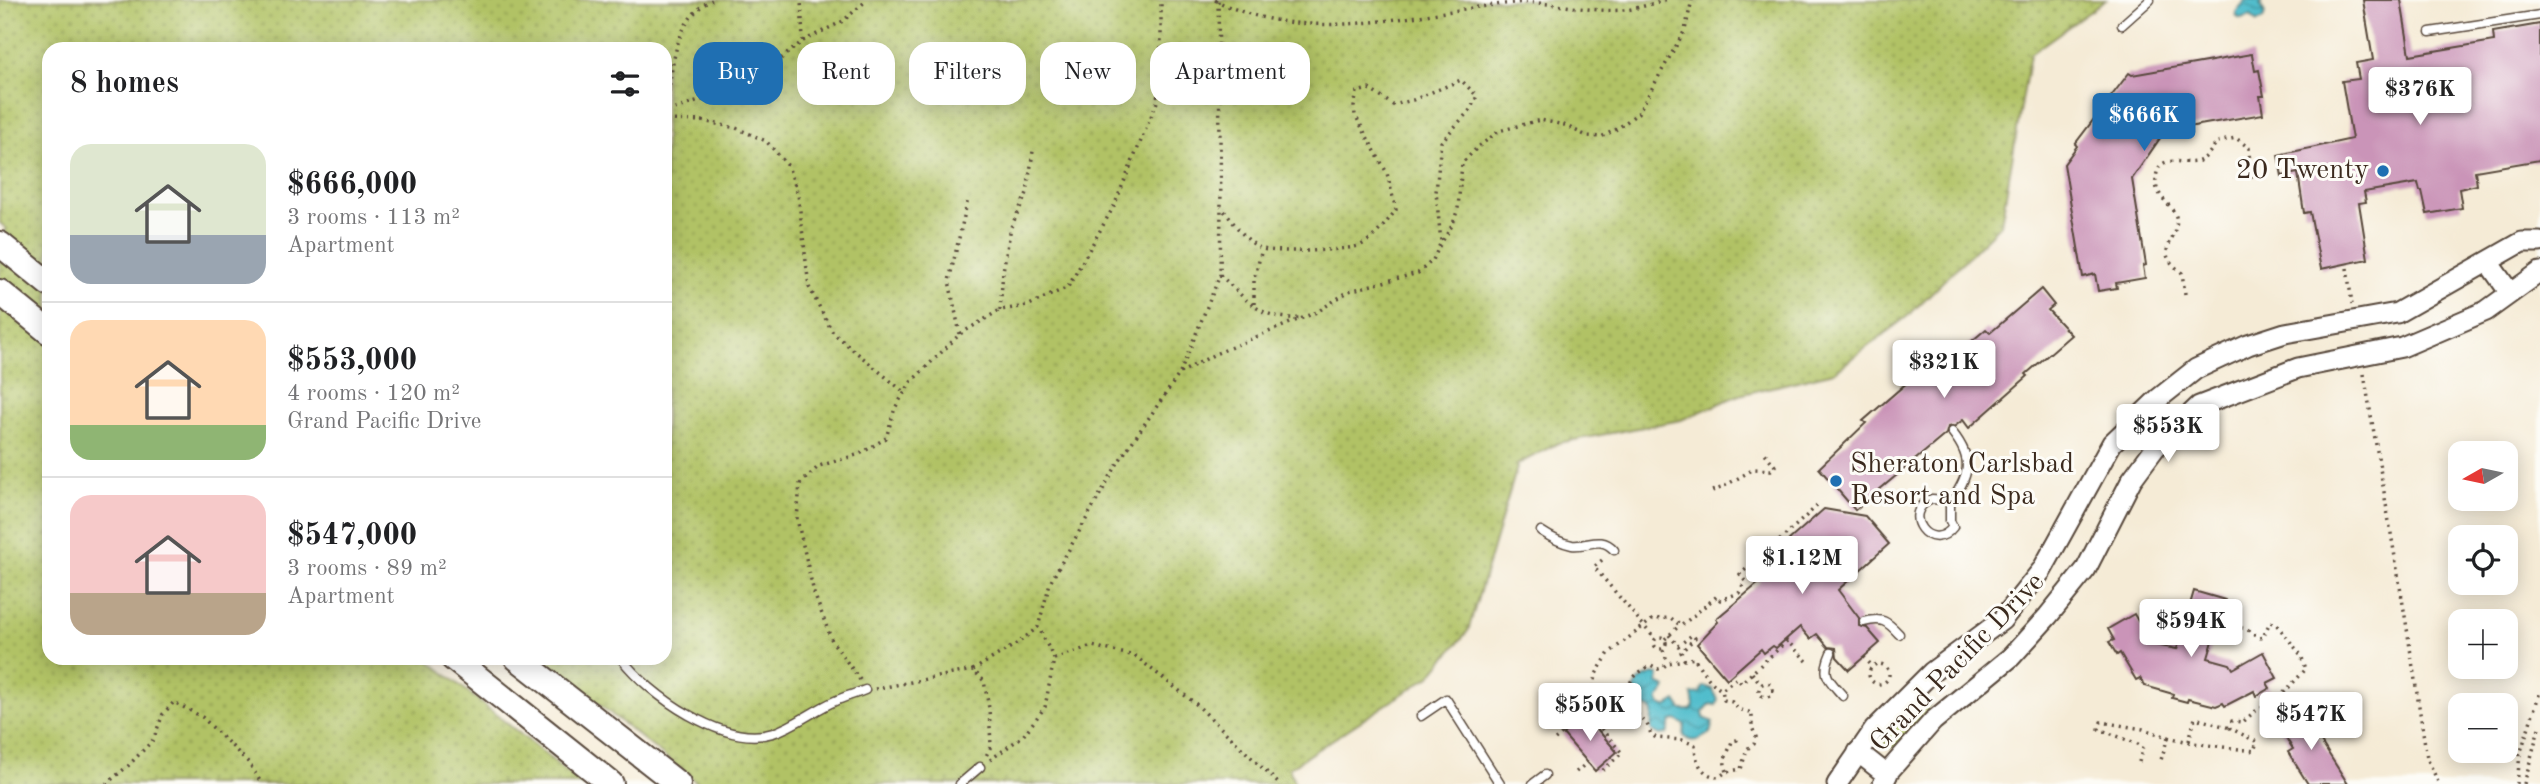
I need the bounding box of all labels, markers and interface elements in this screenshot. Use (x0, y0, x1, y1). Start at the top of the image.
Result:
chip: Buy (693, 42, 783, 105)
chip: Rent (797, 42, 895, 105)
chip: Filters (909, 42, 1026, 105)
chip: New (1040, 42, 1136, 105)
chip: Apartment (1150, 42, 1310, 105)
icon: filters (606, 65, 644, 103)
pin: $376K (2371, 68, 2469, 127)
text: 8 homes (70, 69, 179, 99)
text: $376K (2384, 78, 2456, 101)
pin: $666K (2095, 94, 2193, 153)
text: $666K (2108, 104, 2180, 127)
place label: 20 Twenty (2236, 157, 2369, 185)
marker: 20 Twenty (2375, 163, 2391, 179)
text: $666,000 (287, 170, 417, 200)
icon: home (126, 172, 210, 256)
text: 3 rooms · 113 m² (287, 206, 460, 229)
text: Apartment (287, 234, 395, 257)
pin: $321K (1895, 340, 1993, 400)
text: $553,000 (287, 346, 417, 376)
icon: home (126, 348, 210, 432)
text: $321K (1908, 351, 1980, 374)
text: 4 rooms · 120 m² (287, 382, 460, 405)
pin: $553K (2119, 405, 2217, 464)
text: Grand Pacific Drive (287, 410, 481, 433)
text: $553K (2132, 415, 2204, 438)
north arrow (2448, 441, 2518, 511)
map controls (2448, 441, 2518, 763)
place label: Sheraton Carlsbad Resort and Spa (1850, 451, 2074, 511)
marker: Sheraton Carlsbad Resort and Spa (1828, 473, 1844, 489)
text: $547,000 (287, 521, 417, 551)
icon: home (126, 523, 210, 607)
button: locate (2448, 525, 2518, 595)
pin: $1.12M (1745, 536, 1859, 596)
text: $1.12M (1762, 547, 1842, 570)
text: 3 rooms · 89 m² (287, 557, 447, 580)
street label: Grand Pacific Drive (1866, 568, 2050, 758)
text: Apartment (287, 585, 395, 608)
pin: $594K (2142, 600, 2240, 659)
button: + (2448, 609, 2518, 679)
text: $594K (2155, 610, 2227, 633)
pin: $550K (1541, 684, 1639, 743)
pin: $547K (2262, 692, 2360, 752)
button: − (2448, 693, 2518, 763)
text: $550K (1554, 694, 1626, 717)
text: $547K (2275, 703, 2347, 726)

